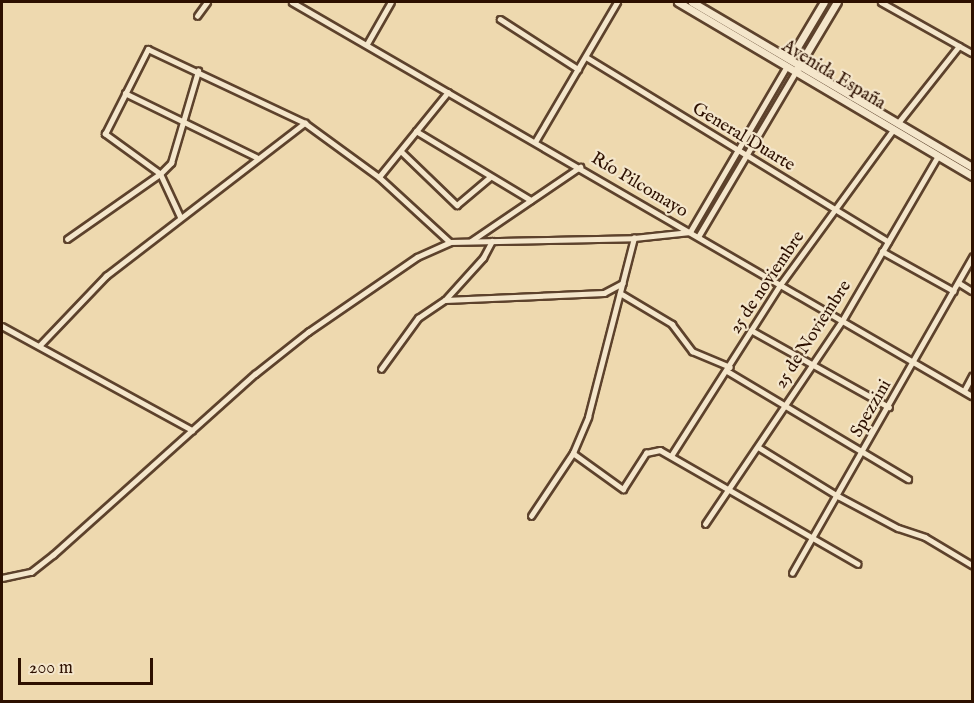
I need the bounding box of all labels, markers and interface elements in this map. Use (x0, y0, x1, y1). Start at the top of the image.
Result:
street label: Avenida España (777, 37, 889, 115)
street label: General Duarte (688, 99, 798, 177)
street label: Río Pilcomayo (587, 149, 691, 223)
street label: 25 de noviembre (726, 228, 810, 338)
street label: 25 de Noviembre (771, 277, 857, 393)
street label: Spezzini (847, 376, 897, 442)
scale bar (21, 646, 156, 684)
text: 200 m (29, 657, 73, 680)

